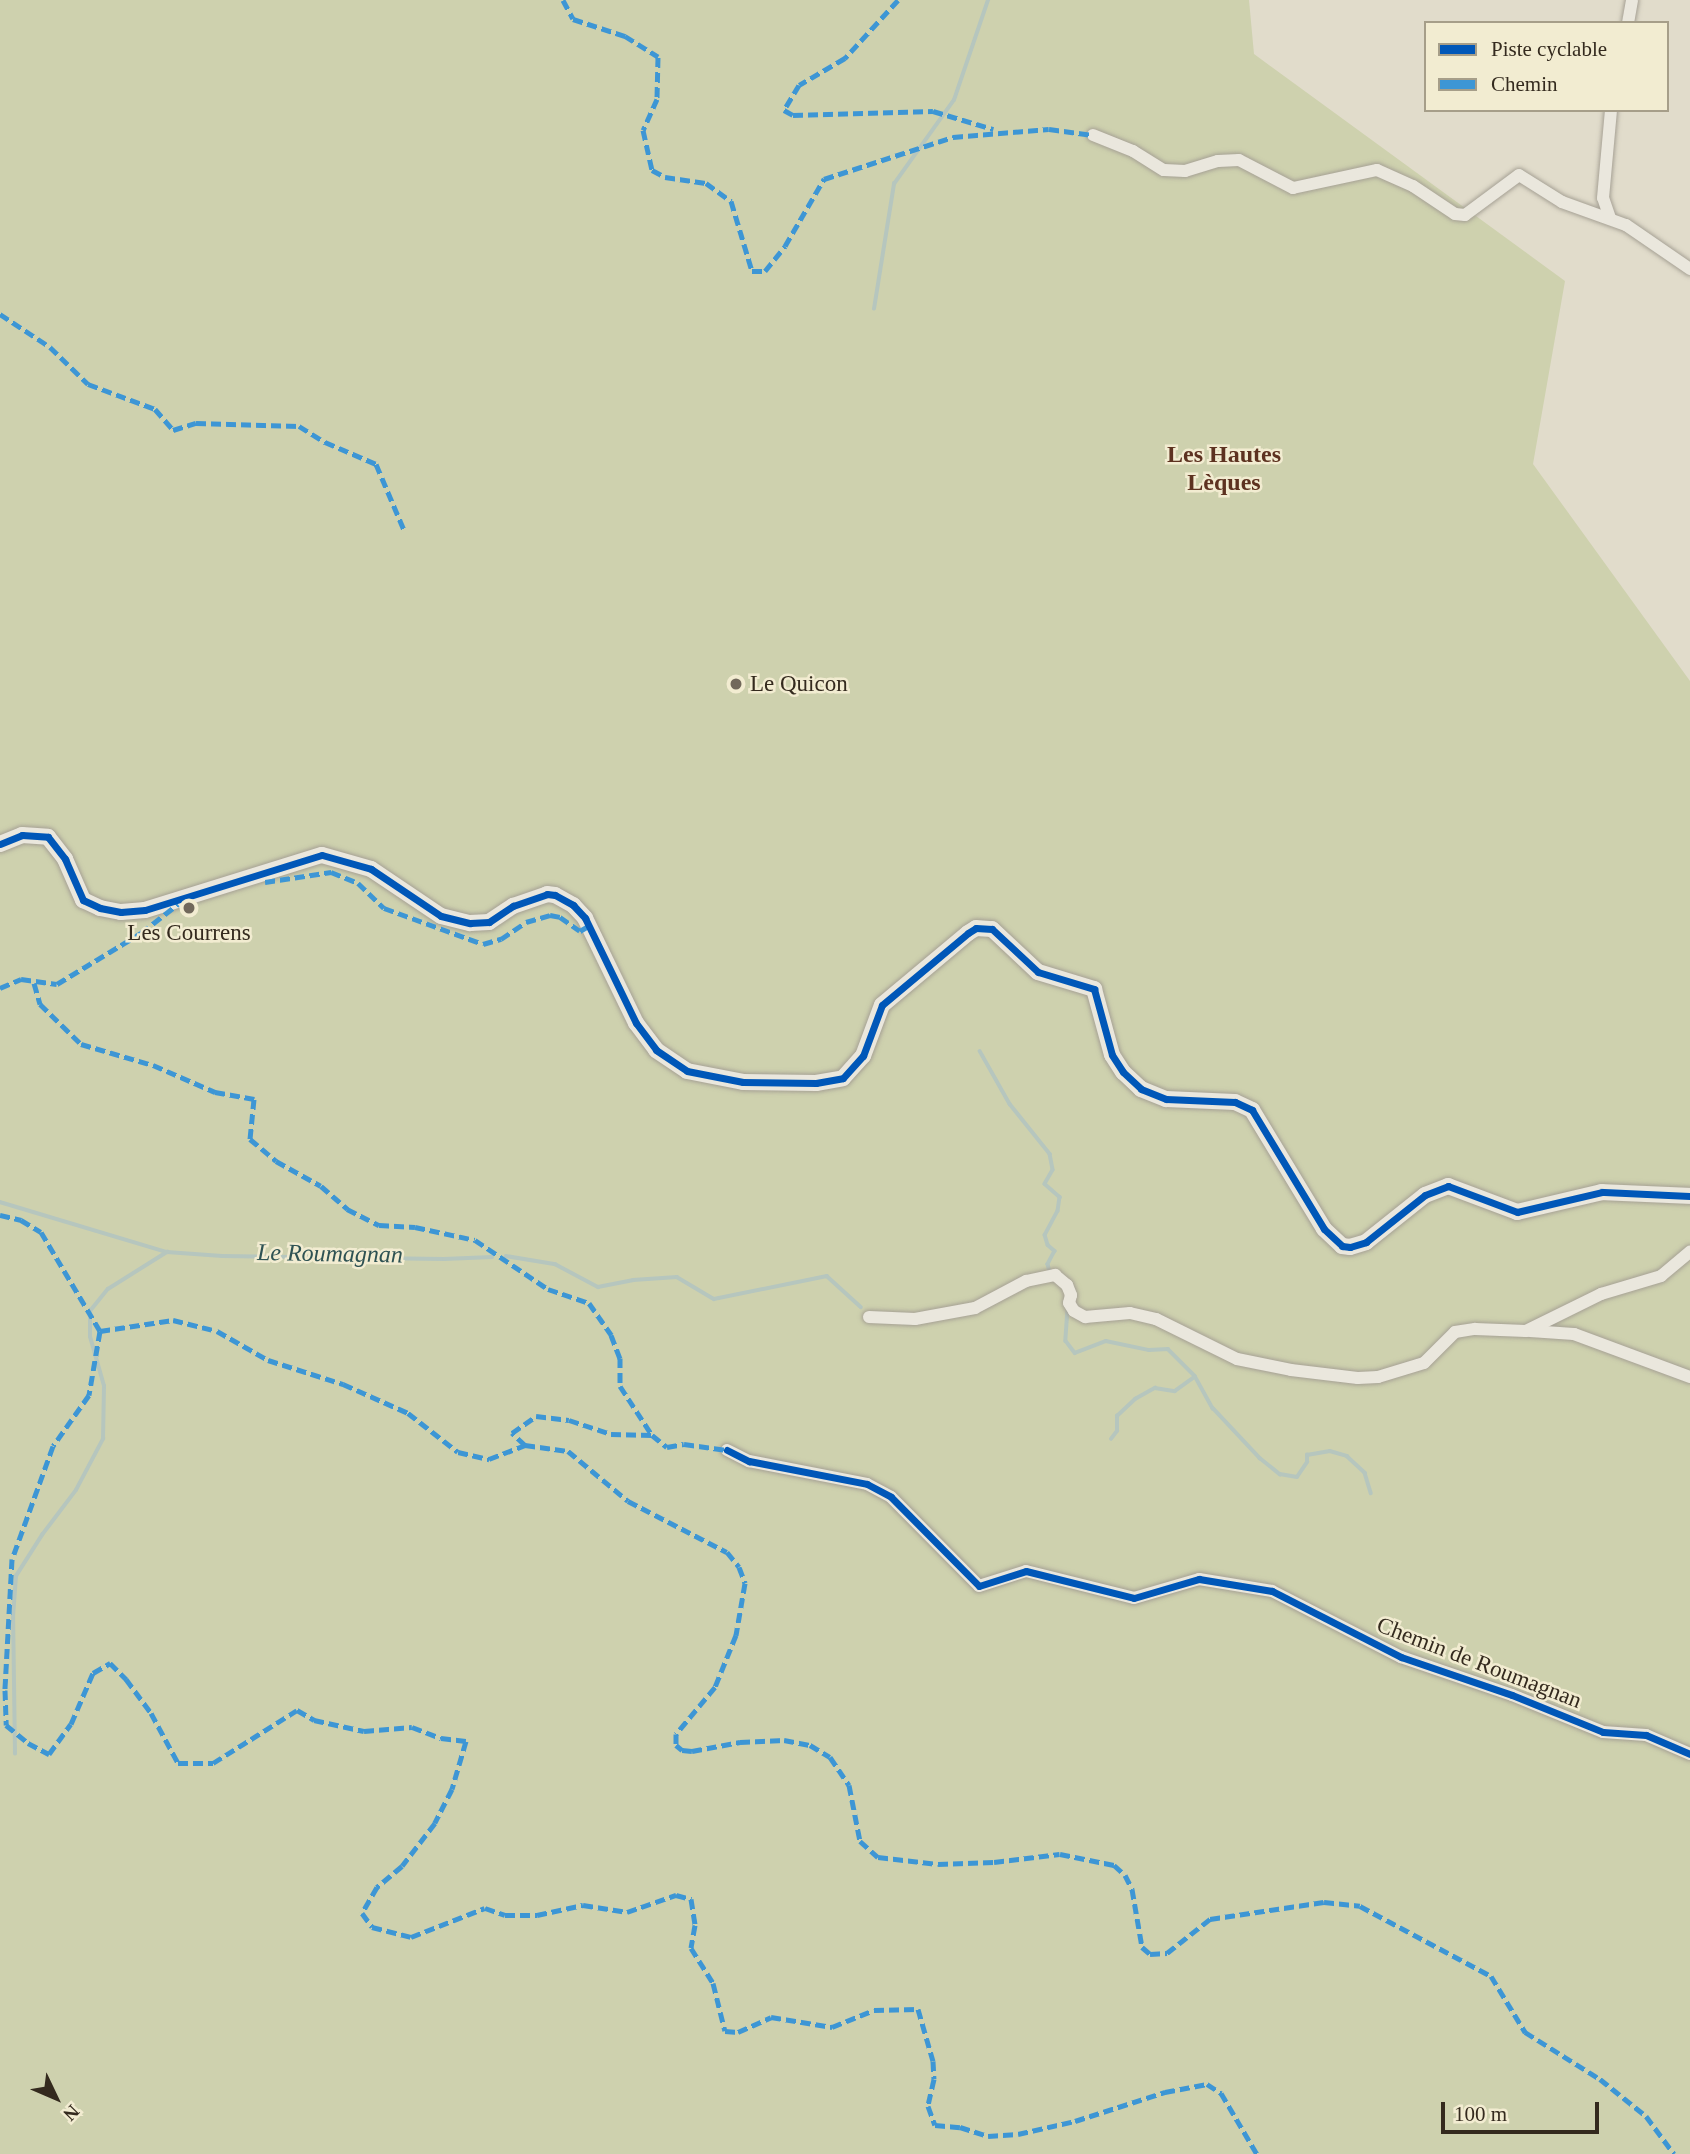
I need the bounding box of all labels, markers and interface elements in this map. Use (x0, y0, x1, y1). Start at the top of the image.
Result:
legend (1424, 21, 1669, 112)
text: Piste cyclable (1491, 37, 1607, 61)
text: Chemin (1491, 72, 1558, 96)
district label: Les Hautes Lèques (1167, 441, 1281, 497)
place label: Le Quicon (750, 670, 848, 698)
marker: Le Quicon (728, 676, 744, 692)
marker: Les Courrens (181, 900, 197, 916)
place label: Les Courrens (127, 919, 251, 947)
water label: Le Roumagnan (257, 1238, 403, 1270)
street label: Chemin de Roumagnan (1373, 1611, 1585, 1715)
north arrow (21, 2063, 91, 2133)
scale bar (1445, 2088, 1602, 2132)
text: N (59, 2101, 84, 2125)
text: 100 m (1454, 2102, 1507, 2126)

